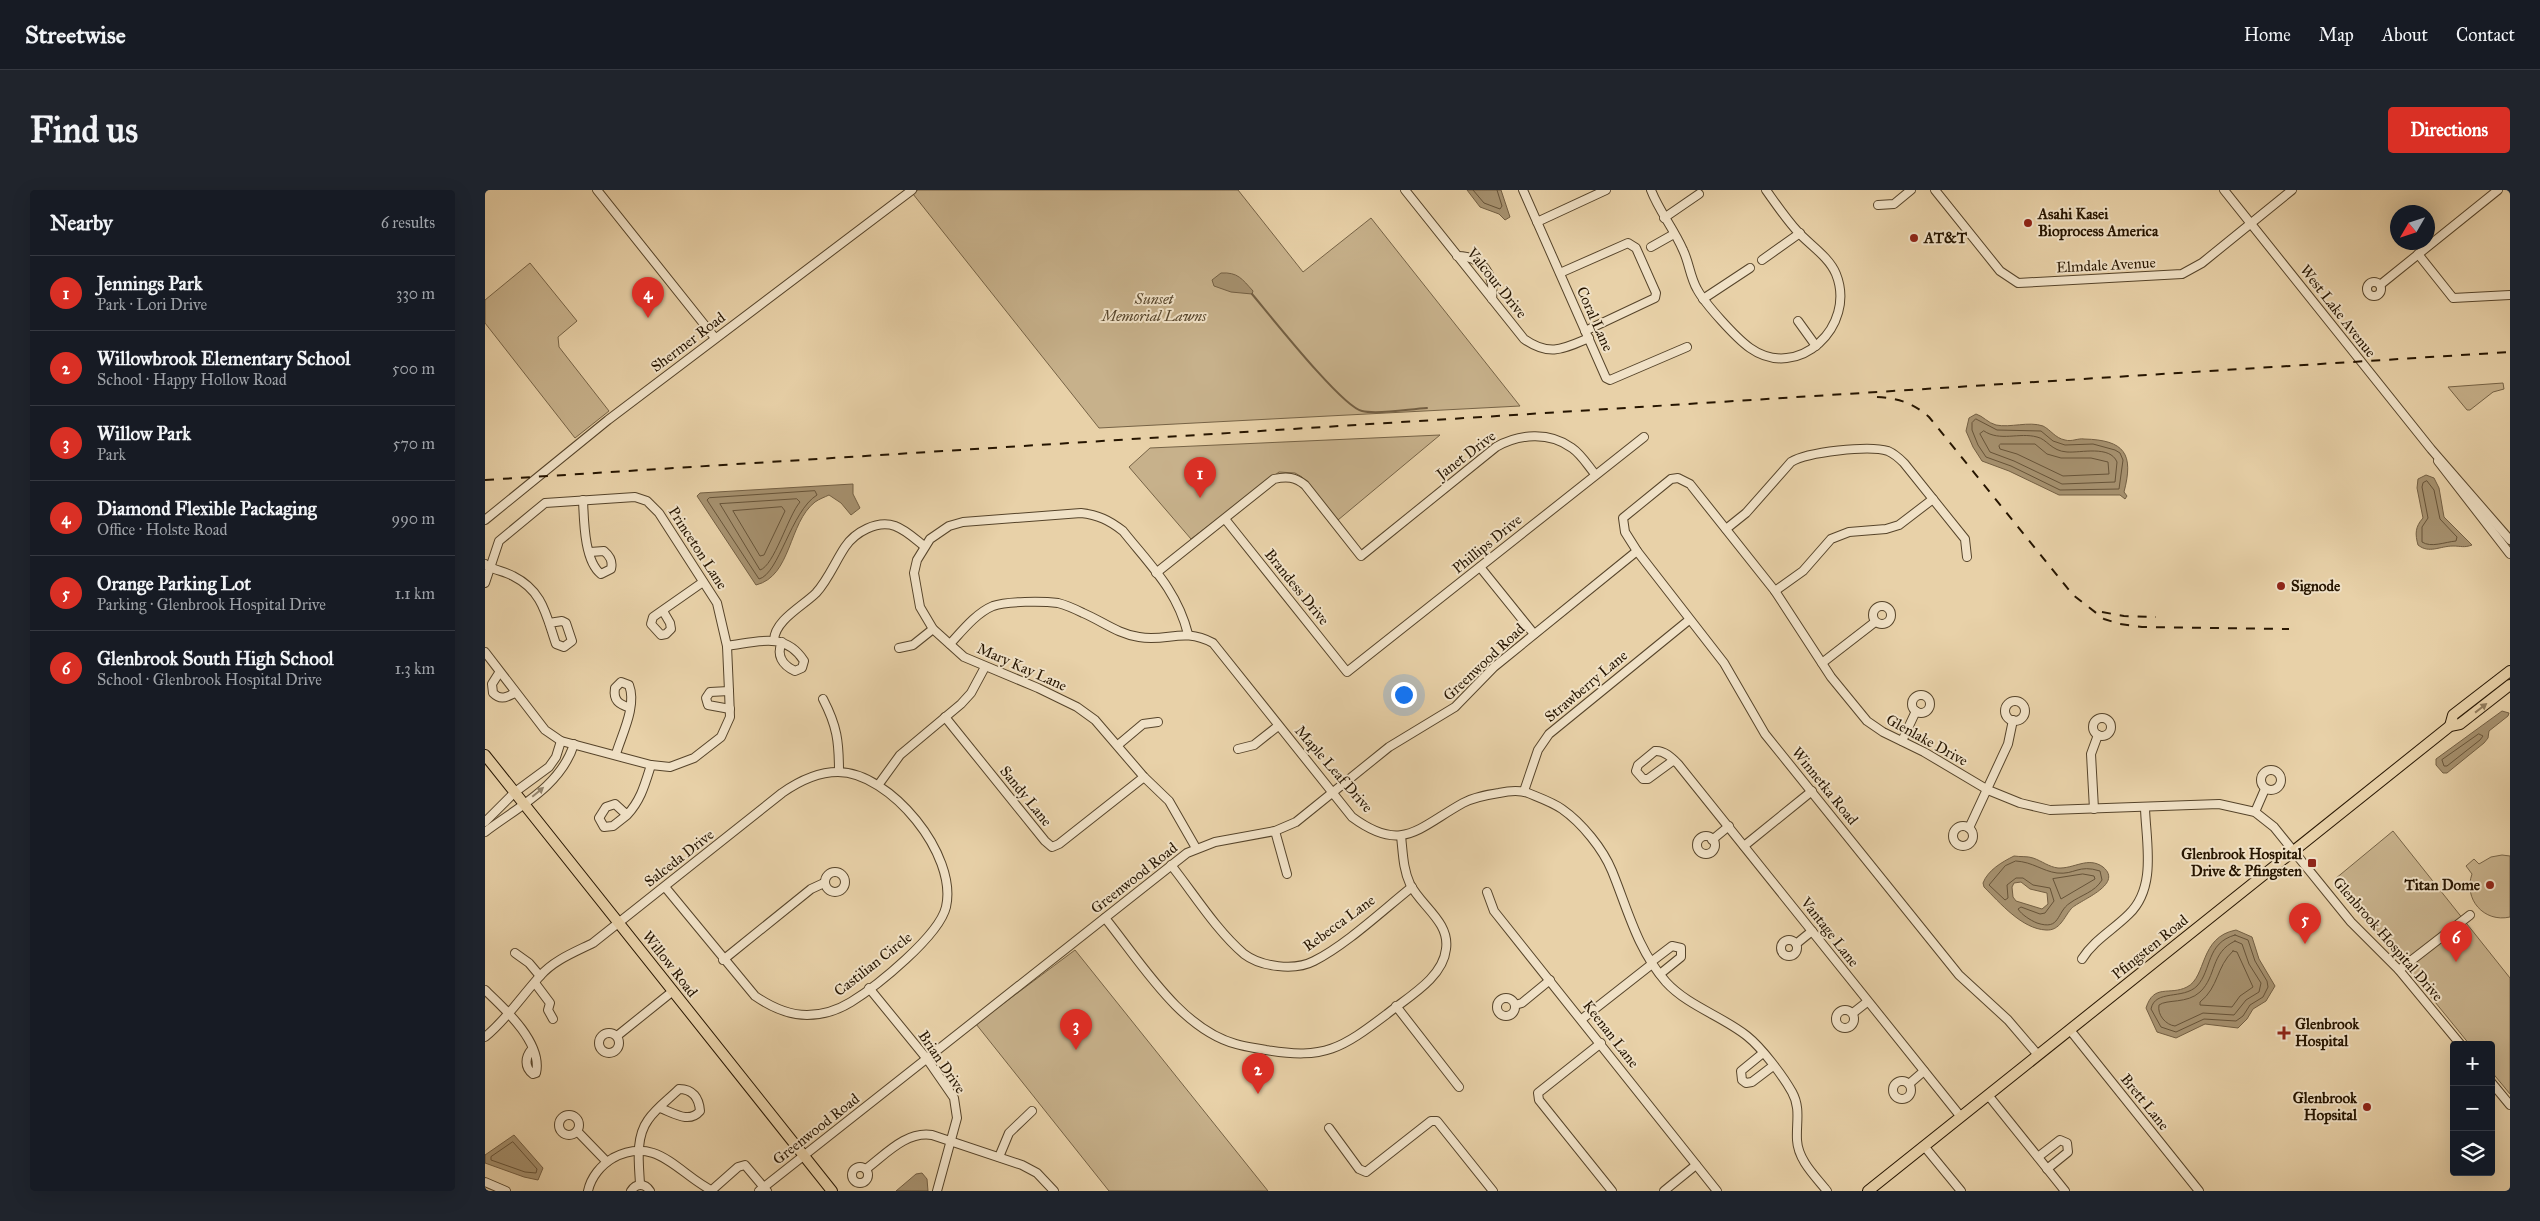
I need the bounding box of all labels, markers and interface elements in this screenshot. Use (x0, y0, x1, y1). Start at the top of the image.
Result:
text: Streetwise (25, 20, 126, 50)
text: Home (2244, 24, 2291, 46)
text: Map (2319, 24, 2354, 46)
text: About (2382, 24, 2428, 46)
text: Contact (2456, 24, 2515, 46)
button: Directions (2388, 107, 2510, 153)
text: Find us (30, 109, 138, 152)
place label: Asahi Kasei Bioprocess America (2037, 205, 2159, 241)
north arrow (2390, 205, 2435, 250)
text: Nearby (50, 210, 113, 236)
text: 6 results (381, 213, 435, 232)
marker: Asahi Kasei Bioprocess America (2022, 217, 2034, 229)
place label: AT&T (1923, 229, 1968, 247)
marker: AT&T (1908, 232, 1920, 244)
street label: Valcour Drive (1463, 243, 1531, 322)
street label: Elmdale Avenue (2056, 253, 2156, 277)
street label: West Lake Avenue (2296, 261, 2380, 361)
text: Jennings Park (97, 272, 203, 295)
pin: 4 (632, 277, 664, 318)
text: 1 (63, 284, 69, 303)
text: 330 m (396, 284, 435, 303)
street label: Coral Lane (1573, 284, 1617, 354)
park label: Sunset Memorial Lawns (1100, 290, 1207, 325)
text: Park · Lori Drive (97, 295, 207, 314)
street label: Shermer Road (647, 308, 729, 376)
text: Willowbrook Elementary School (97, 347, 350, 370)
text: 2 (62, 359, 70, 378)
text: 500 m (392, 359, 435, 378)
text: School · Happy Hollow Road (97, 370, 287, 389)
text: Willow Park (97, 422, 191, 445)
street label: Janet Drive (1431, 427, 1500, 485)
text: 3 (63, 434, 69, 453)
text: 570 m (393, 434, 435, 453)
text: Park (97, 445, 126, 464)
pin: 1 (1184, 457, 1216, 498)
text: Diamond Flexible Packaging (97, 497, 317, 520)
street label: Princeton Lane (665, 503, 731, 593)
text: 4 (62, 509, 70, 528)
text: 990 m (392, 509, 435, 528)
street label: Phillips Drive (1449, 511, 1525, 577)
text: Office · Holste Road (97, 520, 227, 539)
street label: Brandess Drive (1261, 545, 1333, 629)
text: Orange Parking Lot (97, 572, 251, 595)
place label: Signode (2291, 577, 2341, 596)
marker: Signode (2275, 580, 2287, 592)
text: 5 (62, 584, 70, 603)
text: 1.1 km (395, 584, 435, 603)
text: Parking · Glenbrook Hospital Drive (97, 595, 326, 614)
street label: Greenwood Road (1440, 619, 1529, 704)
street label: Mary Kay Lane (974, 639, 1070, 695)
street label: Strawberry Lane (1541, 646, 1631, 726)
text: Glenbrook South High School (97, 647, 334, 670)
text: 6 (62, 659, 70, 678)
text: 1.3 km (395, 659, 435, 678)
text: School · Glenbrook Hospital Drive (97, 670, 322, 689)
your location (1391, 682, 1417, 708)
one-way arrow (2474, 702, 2487, 713)
street label: Glenlake Drive (1883, 710, 1971, 770)
street label: Maple Leaf Drive (1291, 722, 1377, 816)
street label: Winnetka Road (1788, 744, 1862, 829)
street label: Sandy Lane (996, 762, 1056, 830)
one-way arrow (531, 787, 544, 798)
street label: Salceda Drive (641, 825, 717, 891)
street label: Greenwood Road (1087, 838, 1181, 917)
place label: Glenbrook Hospital Drive & Pfingsten (2181, 845, 2303, 881)
marker: Glenbrook Hospital Drive & Pfingsten (2306, 857, 2318, 869)
street label: Glenbrook Hospital Drive (2329, 873, 2447, 1005)
place label: Titan Dome (2403, 876, 2481, 894)
marker: Titan Dome (2484, 879, 2496, 891)
street label: Rebecca Lane (1300, 891, 1378, 955)
street label: Vantage Lane (1797, 893, 1863, 970)
pin: 5 (2289, 903, 2321, 944)
street label: Pfingsten Road (2108, 911, 2192, 983)
pin: 6 (2440, 921, 2472, 962)
street label: Willow Road (639, 927, 702, 1001)
street label: Castilian Circle (830, 928, 916, 1000)
street label: Keenan Lane (1579, 997, 1643, 1071)
pin: 3 (1060, 1009, 1092, 1050)
place label: Glenbrook Hospital (2295, 1015, 2360, 1051)
marker: Glenbrook Hospital (2277, 1026, 2291, 1040)
street label: Brian Drive (914, 1027, 970, 1097)
map controls (2450, 1041, 2495, 1176)
button: + (2450, 1041, 2495, 1086)
pin: 2 (1242, 1053, 1274, 1094)
street label: Brett Lane (2117, 1070, 2173, 1134)
button: − (2450, 1086, 2495, 1131)
street label: Greenwood Road (769, 1089, 863, 1168)
place label: Glenbrook Hopsital (2293, 1089, 2358, 1125)
marker: Glenbrook Hopsital (2361, 1101, 2373, 1113)
button: layers (2450, 1131, 2495, 1176)

